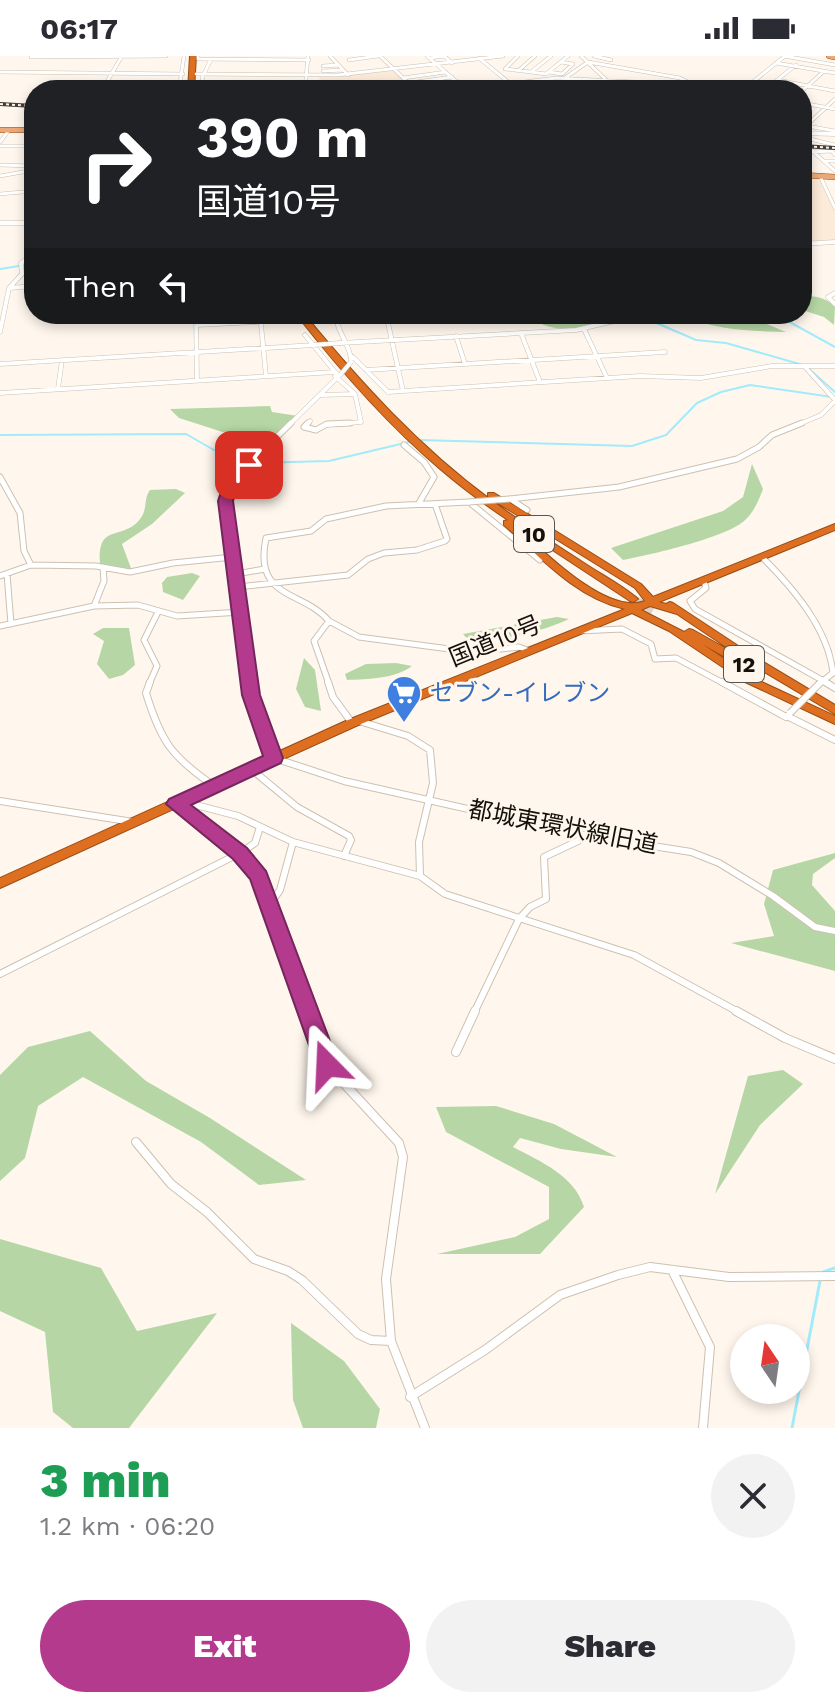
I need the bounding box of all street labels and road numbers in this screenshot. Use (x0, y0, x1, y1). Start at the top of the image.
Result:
road number: 10 (514, 516, 554, 552)
street label: 国道10号 (445, 610, 545, 672)
road number: 12 (724, 646, 764, 682)
street label: 都城東環状線旧道 (466, 795, 660, 859)

